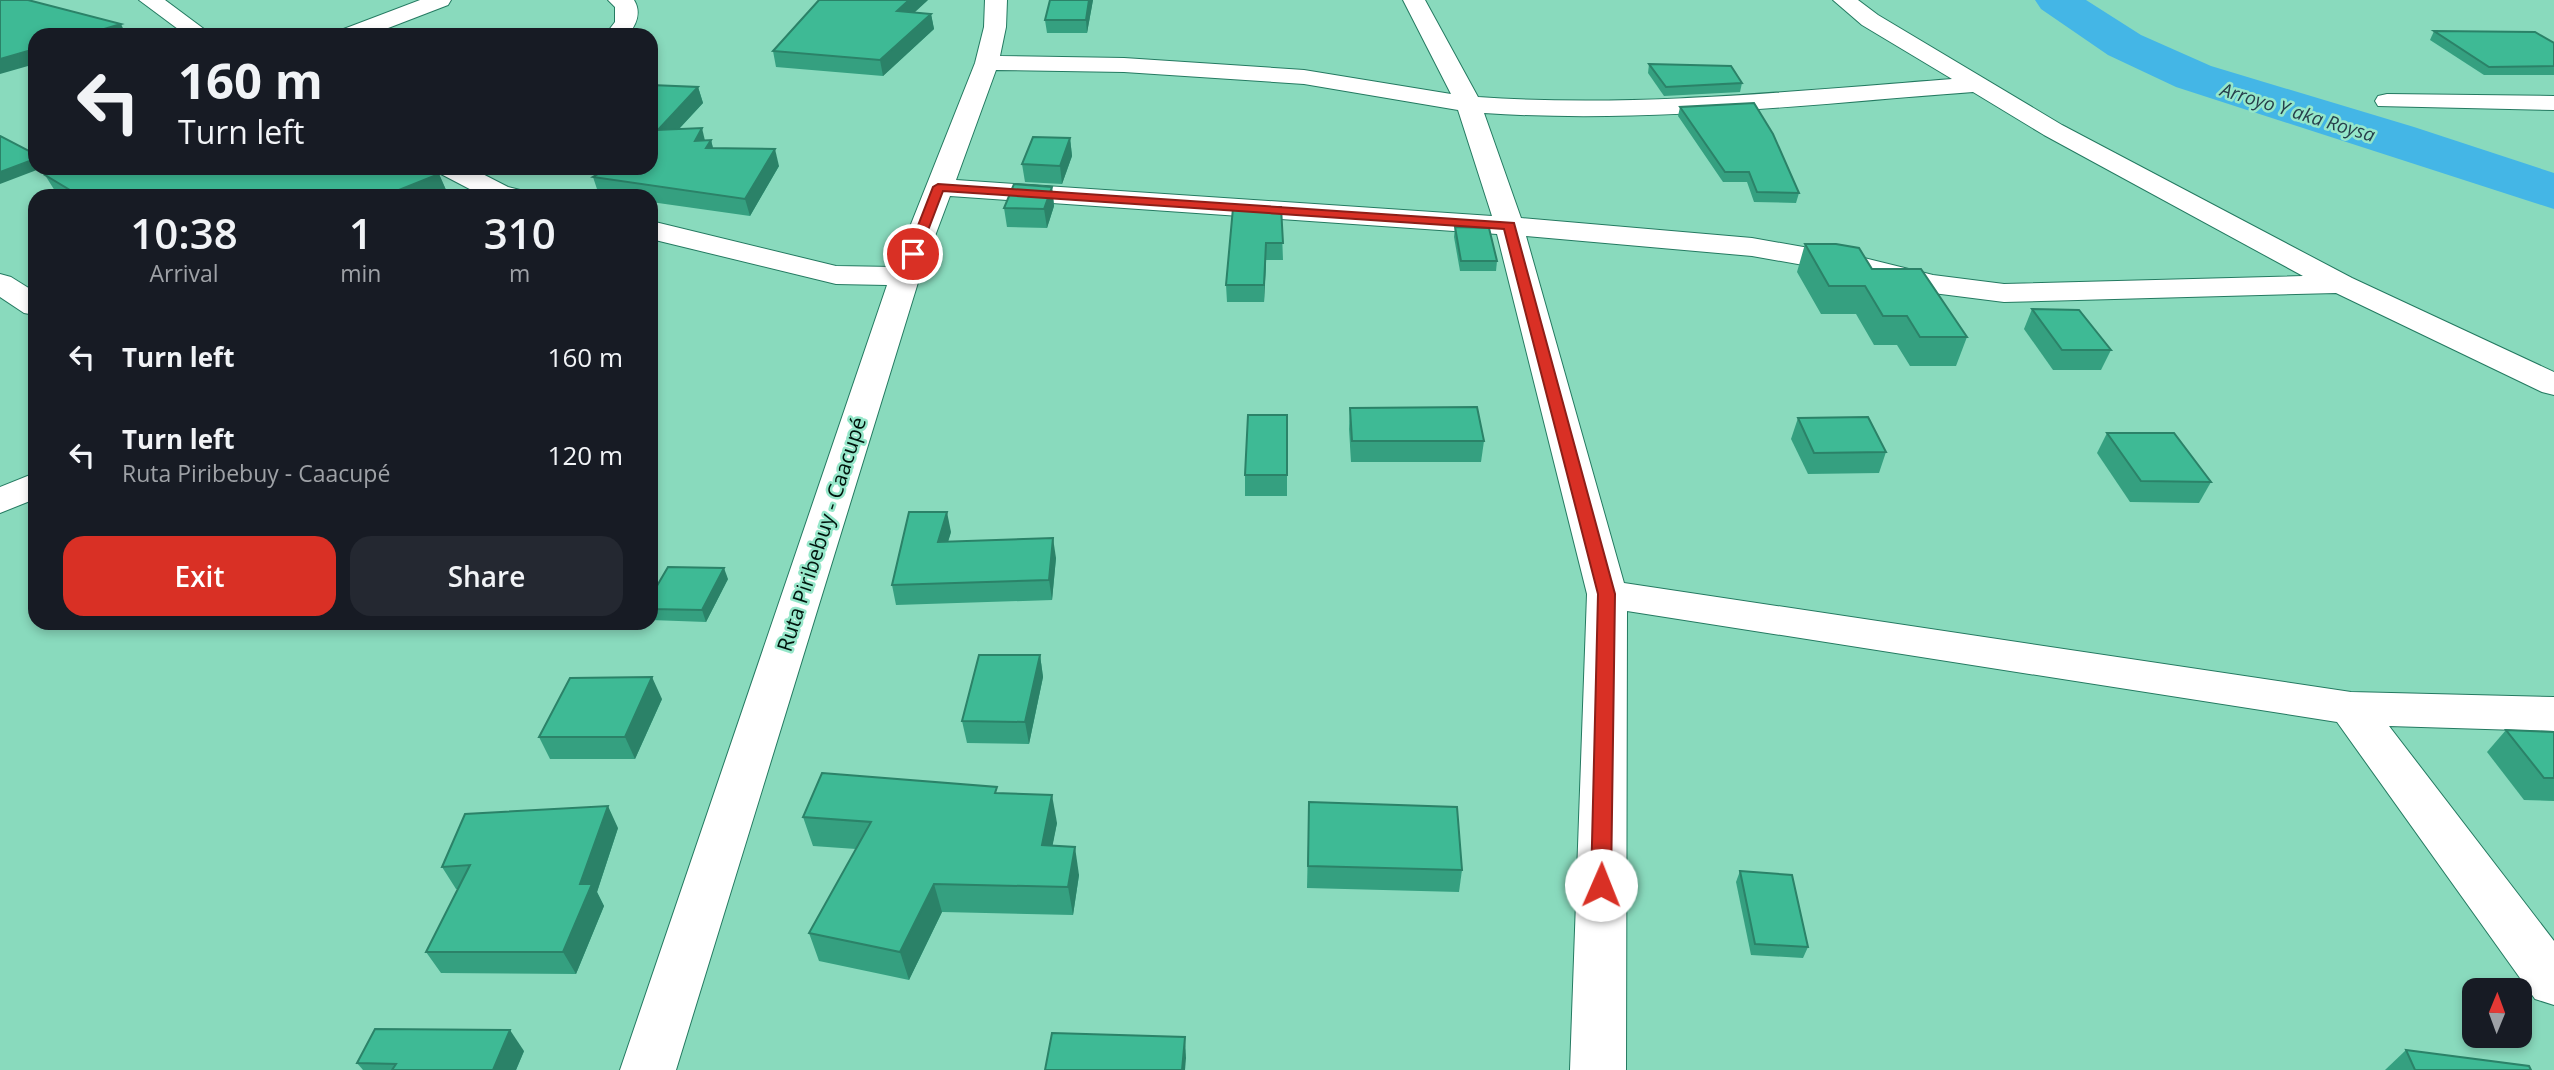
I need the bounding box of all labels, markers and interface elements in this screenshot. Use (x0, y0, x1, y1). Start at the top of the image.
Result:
text: 160 m (178, 47, 323, 113)
icon: left (63, 56, 154, 147)
water label: Arroyo Y aka Roysa (2216, 76, 2379, 148)
text: Turn left (178, 110, 304, 153)
text: 10:38 (130, 204, 238, 261)
text: 1 (349, 204, 373, 261)
text: 310 (484, 204, 556, 261)
pin (883, 224, 943, 284)
icon: arrive (894, 235, 932, 273)
text: Arrival (149, 257, 219, 289)
text: min (340, 257, 381, 289)
text: m (509, 257, 530, 289)
icon: left (63, 338, 101, 376)
text: Turn left (122, 339, 234, 375)
text: 160 m (548, 339, 623, 375)
street label: Ruta Piribebuy - Caacupé (770, 413, 872, 655)
text: Turn left (122, 421, 234, 457)
icon: left (63, 436, 101, 474)
text: 120 m (548, 437, 623, 473)
text: Ruta Piribebuy - Caacupé (122, 457, 390, 489)
button: Exit (63, 536, 336, 616)
button: Share (350, 536, 623, 616)
position arrow (1564, 848, 1638, 922)
north arrow (2462, 978, 2532, 1048)
map controls (2462, 978, 2532, 1048)

